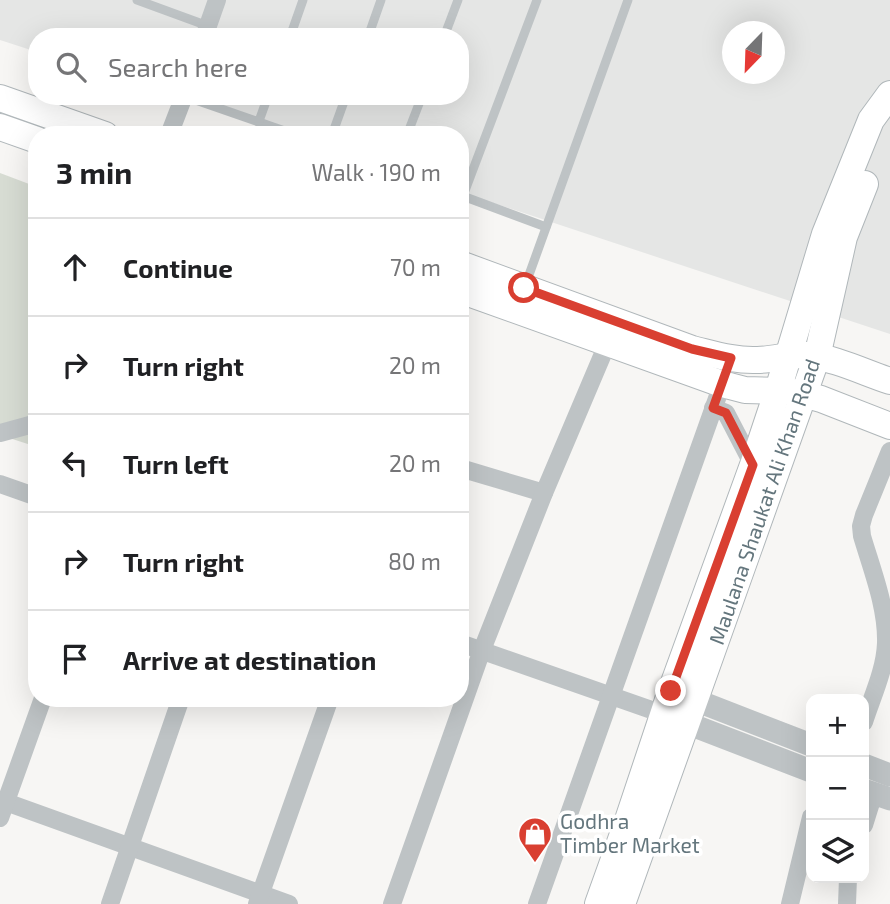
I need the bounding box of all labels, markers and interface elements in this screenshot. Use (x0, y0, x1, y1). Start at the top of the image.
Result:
north arrow (722, 21, 785, 84)
search box (28, 28, 469, 105)
icon: search (52, 48, 90, 86)
text: Search here (108, 51, 248, 82)
text: 3 min (56, 154, 132, 190)
text: Walk · 190 m (311, 158, 441, 186)
icon: ahead (56, 248, 94, 286)
text: Continue (123, 252, 233, 283)
text: 70 m (390, 253, 441, 281)
route start (508, 272, 539, 303)
icon: right (56, 346, 94, 384)
text: Turn right (123, 350, 244, 381)
text: 20 m (389, 351, 441, 379)
street label: Maulana Shaukat Ali Khan Road (703, 355, 824, 648)
icon: left (56, 444, 94, 482)
text: Turn left (123, 448, 229, 479)
text: 20 m (389, 449, 441, 477)
icon: right (56, 542, 94, 580)
text: Turn right (123, 546, 244, 577)
text: 80 m (388, 547, 441, 575)
icon: arrive (56, 640, 94, 678)
text: Arrive at destination (123, 644, 376, 675)
route end (655, 675, 686, 706)
map controls (806, 694, 869, 883)
button: + (806, 694, 869, 757)
button: − (806, 757, 869, 820)
place label: Godhra Timber Market (560, 808, 700, 857)
shop icon: Godhra Timber Market (516, 815, 554, 864)
button: layers (806, 820, 869, 883)

